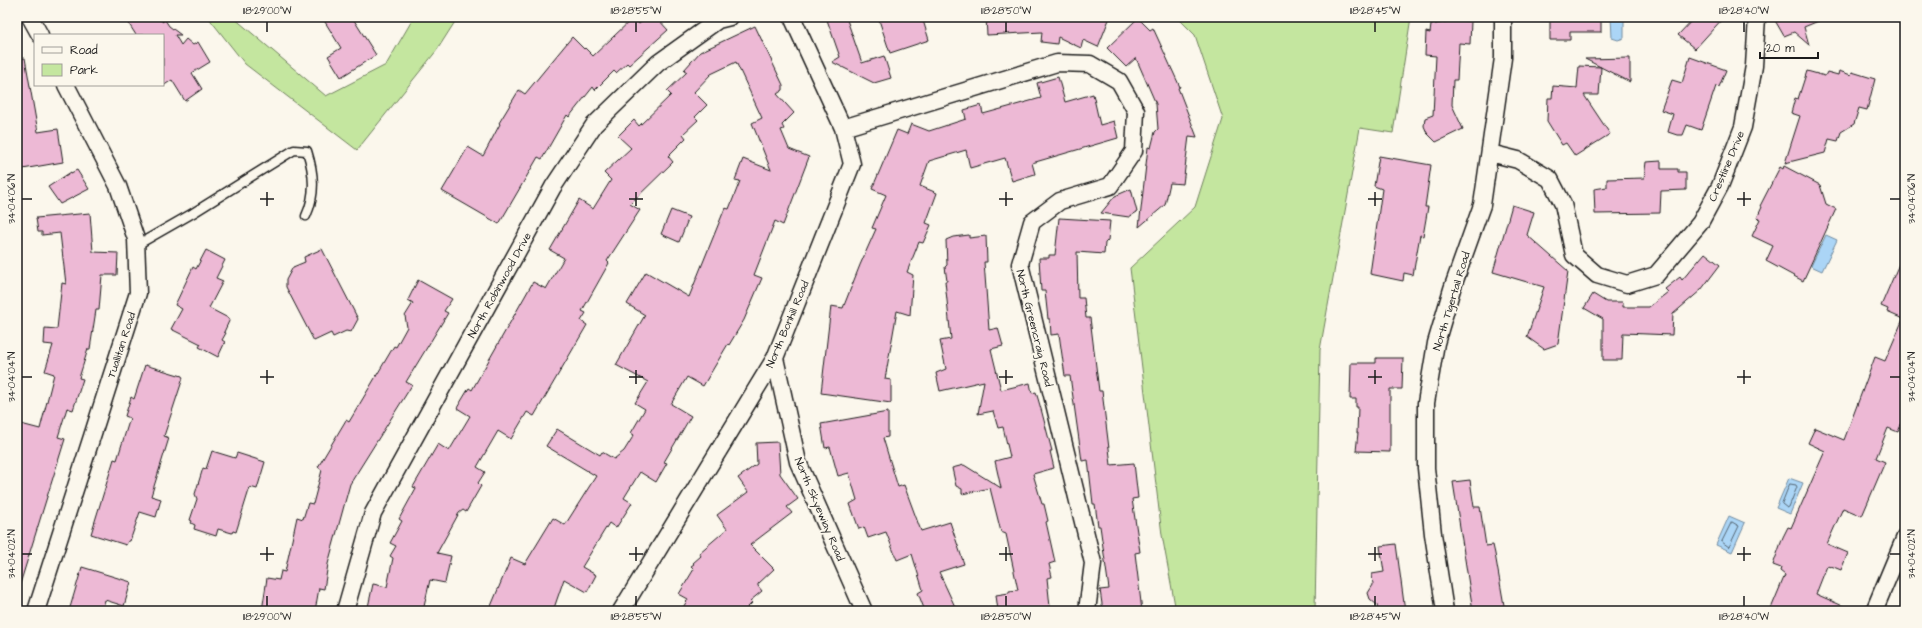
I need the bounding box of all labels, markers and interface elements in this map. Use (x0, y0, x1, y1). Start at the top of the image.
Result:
text: 118°29'00"W (243, 4, 292, 18)
text: 118°28'55"W (611, 4, 662, 18)
text: 118°28'50"W (981, 4, 1032, 18)
text: 118°28'45"W (1350, 4, 1401, 18)
text: 118°28'40"W (1719, 4, 1770, 18)
legend (34, 34, 164, 86)
scale bar (1760, 34, 1818, 60)
text: 20 m (1766, 40, 1795, 57)
text: Road (70, 42, 98, 59)
text: Park (70, 62, 98, 79)
street label: Crestline Drive (1705, 128, 1748, 204)
text: 34°04'06"N (5, 174, 19, 224)
text: 34°04'06"N (1905, 174, 1919, 224)
street label: North Robinwood Drive (464, 230, 535, 341)
street label: North Tigertail Road (1429, 249, 1475, 353)
street label: North Greencraig Road (1012, 268, 1056, 389)
street label: North Bonhill Road (762, 278, 813, 370)
street label: Tuallitan Road (104, 310, 139, 380)
text: 34°04'04"N (5, 352, 19, 402)
text: 34°04'04"N (1905, 352, 1919, 402)
street label: North Skyewiay Road (790, 455, 848, 564)
text: 34°04'02"N (5, 529, 19, 579)
text: 34°04'02"N (1905, 529, 1919, 579)
text: 118°29'00"W (243, 610, 292, 624)
text: 118°28'55"W (611, 610, 662, 624)
text: 118°28'50"W (981, 610, 1032, 624)
text: 118°28'45"W (1350, 610, 1401, 624)
text: 118°28'40"W (1719, 610, 1770, 624)

